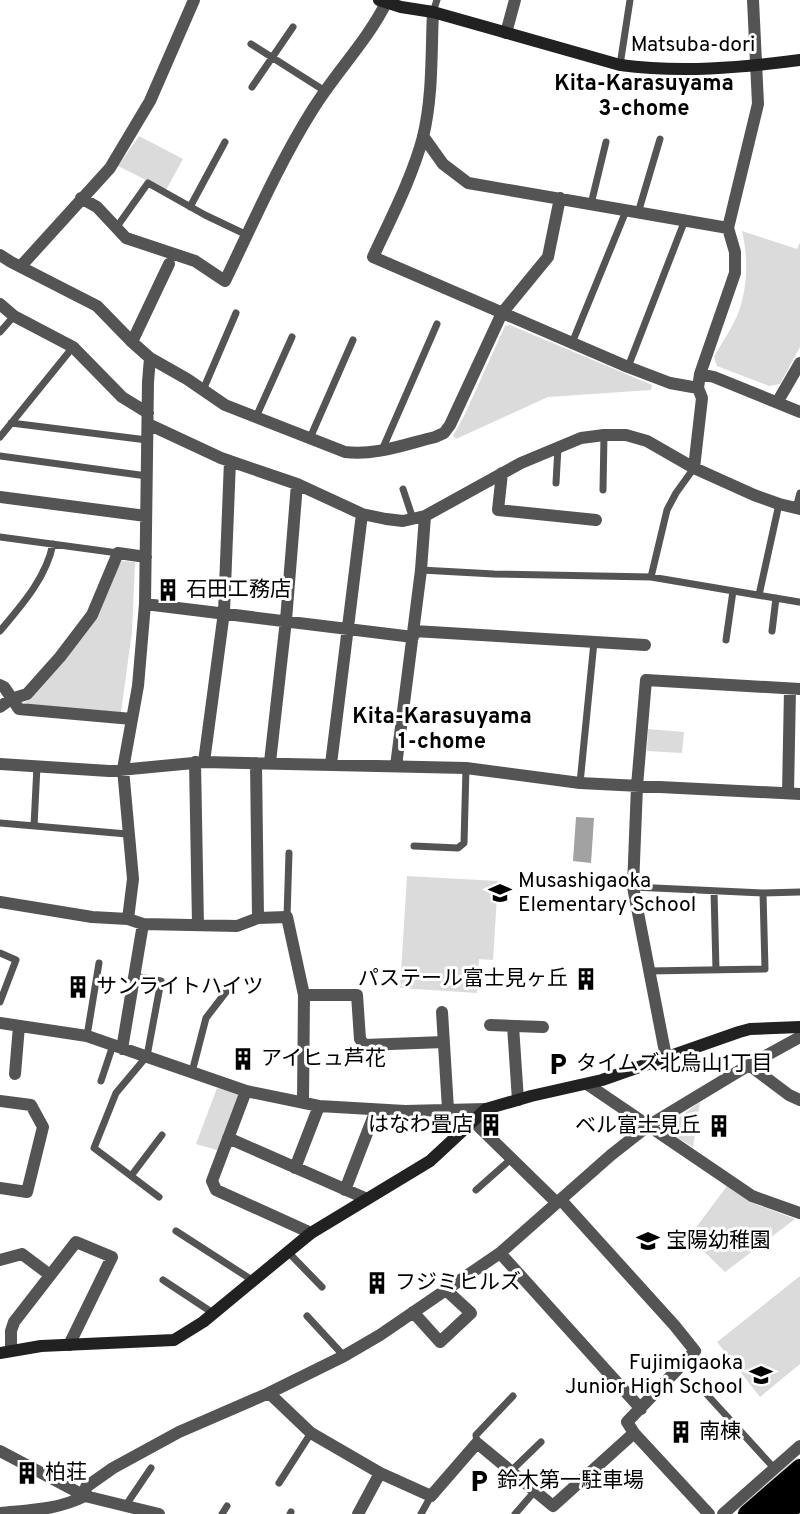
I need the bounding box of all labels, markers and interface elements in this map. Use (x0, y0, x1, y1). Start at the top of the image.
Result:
street label: Matsuba-dori (631, 32, 755, 59)
district label: Kita-Karasuyama 3-chome (554, 71, 734, 123)
building icon: 石田工務店 (155, 577, 181, 603)
place label: 石田工務店 (186, 577, 291, 604)
district label: Kita-Karasuyama 1-chome (352, 704, 532, 756)
place label: Musashigaoka Elementary School (518, 868, 696, 919)
school or university icon: Musashigaoka Elementary School (487, 880, 513, 906)
place label: パステール富士見ヶ丘 (358, 966, 568, 993)
building icon: パステール富士見ヶ丘 (573, 966, 599, 992)
building icon: サンライトハイツ (65, 974, 91, 1000)
place label: サンライトハイツ (96, 974, 264, 1001)
building icon: アイヒュ芦花 (230, 1046, 256, 1072)
place label: アイヒュ芦花 (261, 1046, 386, 1073)
parking icon: タイムズ北烏山1丁目 (545, 1051, 571, 1077)
place label: タイムズ北烏山1丁目 (576, 1051, 772, 1078)
place label: はなわ畳店 (368, 1112, 473, 1139)
building icon: はなわ畳店 (478, 1112, 504, 1138)
place label: ベル富士見丘 (575, 1113, 701, 1140)
building icon: ベル富士見丘 (706, 1113, 732, 1139)
school or university icon: 宝陽幼稚園 (635, 1228, 661, 1254)
place label: 宝陽幼稚園 (666, 1228, 771, 1255)
building icon: フジミヒルズ (364, 1270, 390, 1296)
place label: フジミヒルズ (395, 1270, 521, 1297)
place label: Fujimigaoka Junior High School (565, 1350, 743, 1401)
school or university icon: Fujimigaoka Junior High School (748, 1362, 774, 1388)
building icon: 南棟 (668, 1419, 694, 1445)
place label: 南棟 (699, 1419, 741, 1446)
building icon: 柏荘 (14, 1460, 40, 1486)
place label: 柏荘 (45, 1460, 87, 1487)
parking icon: 鈴木第一駐車場 (466, 1468, 492, 1494)
place label: 鈴木第一駐車場 (497, 1468, 644, 1495)

